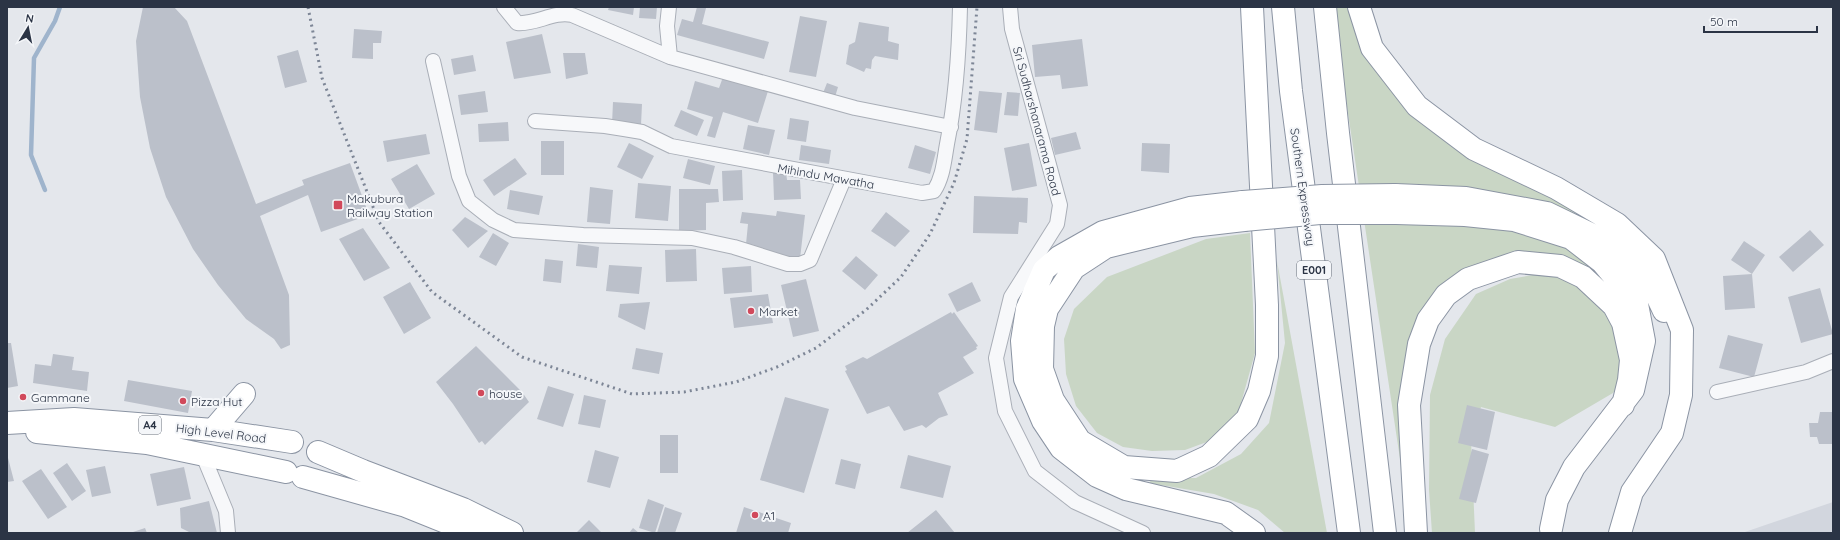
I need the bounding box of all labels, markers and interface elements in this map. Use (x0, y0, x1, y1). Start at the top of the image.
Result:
north arrow (8, 8, 48, 48)
scale bar (1704, 8, 1817, 34)
text: N (25, 11, 35, 26)
text: 50 m (1710, 14, 1738, 29)
street label: Sri Sudharshanarama Road (1010, 45, 1064, 197)
street label: Southern Expressway (1287, 127, 1319, 247)
street label: Mihindu Mawatha (776, 160, 876, 192)
place label: Makubura Railway Station (347, 191, 433, 220)
marker: Makubura Railway Station (332, 199, 344, 211)
road number: E001 (1297, 261, 1331, 279)
place label: Market (759, 304, 798, 319)
marker: Market (746, 306, 756, 316)
place label: house (489, 386, 523, 401)
marker: house (476, 388, 486, 398)
place label: Gammane (31, 390, 90, 405)
marker: Gammane (18, 392, 28, 402)
place label: Pizza Hut (191, 394, 242, 409)
marker: Pizza Hut (178, 396, 188, 406)
road number: A4 (139, 416, 161, 434)
street label: High Level Road (175, 420, 267, 446)
place label: A1 (763, 508, 775, 523)
marker: A1 (750, 510, 760, 520)

